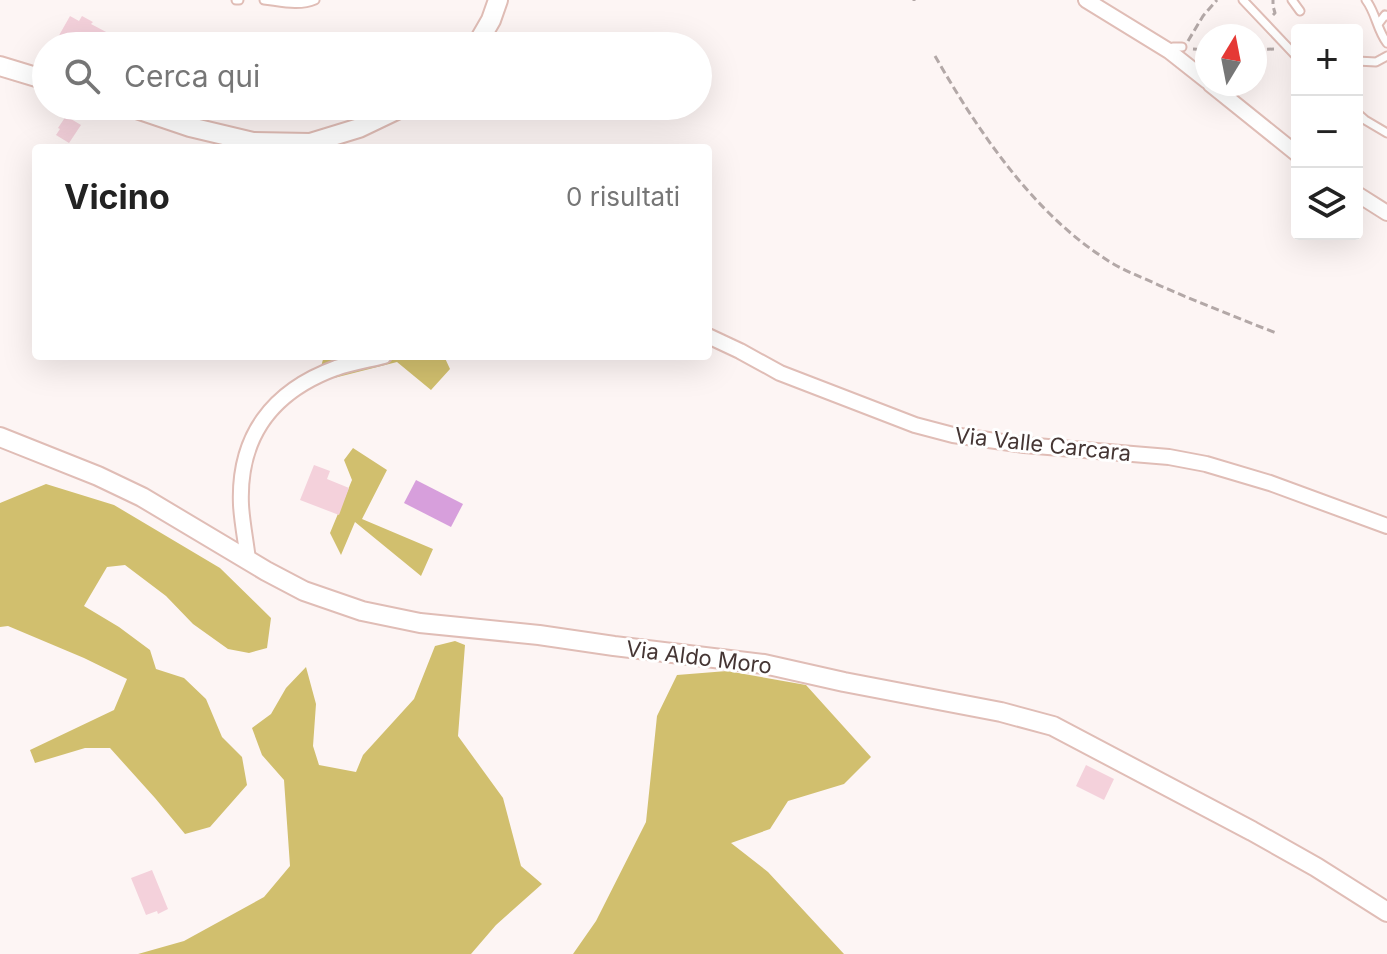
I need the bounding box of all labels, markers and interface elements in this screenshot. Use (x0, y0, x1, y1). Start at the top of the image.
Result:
north arrow (1195, 24, 1267, 96)
map controls (1291, 24, 1363, 240)
button: + (1291, 24, 1363, 96)
search box (32, 32, 712, 120)
icon: search (60, 54, 104, 98)
text: Cerca qui (124, 58, 260, 94)
button: − (1291, 96, 1363, 168)
button: layers (1291, 168, 1363, 240)
text: Vicino (64, 176, 170, 217)
text: 0 risultati (566, 181, 680, 212)
street label: Via Valle Carcara (954, 422, 1132, 466)
street label: Via Aldo Moro (625, 635, 773, 679)

